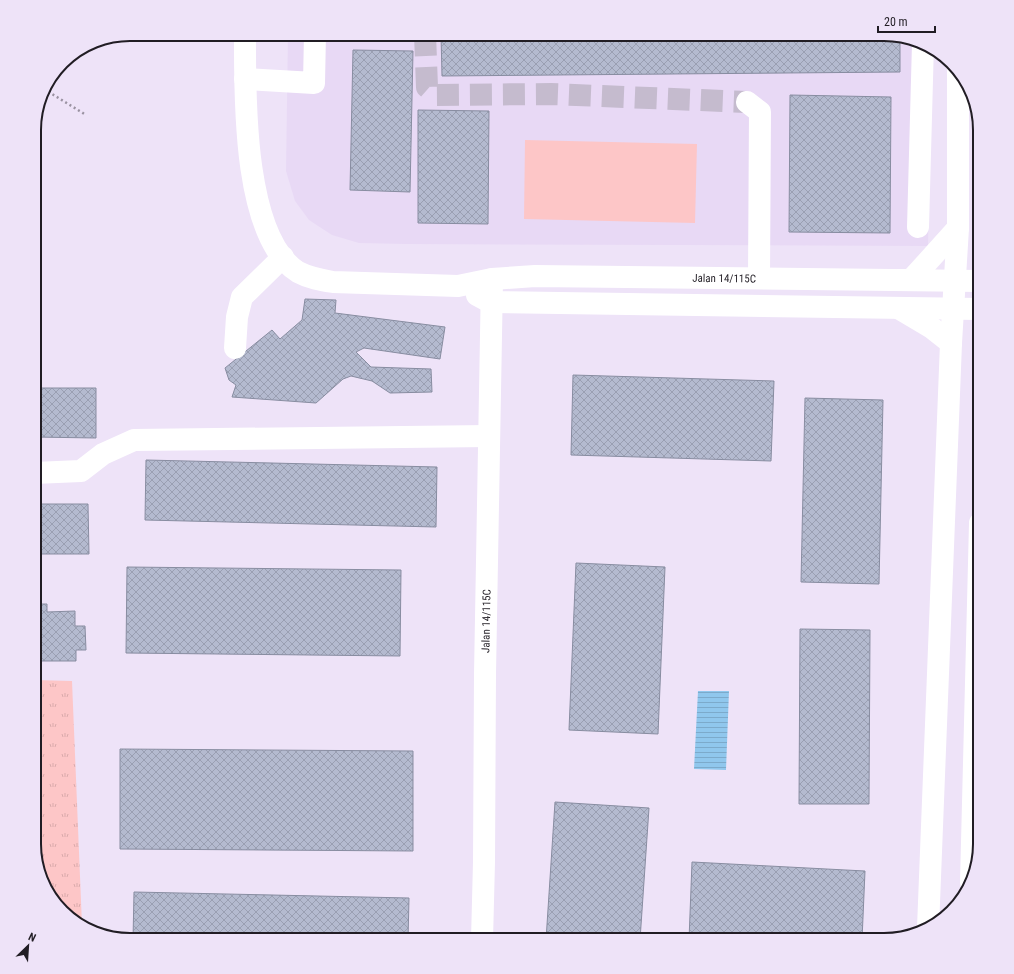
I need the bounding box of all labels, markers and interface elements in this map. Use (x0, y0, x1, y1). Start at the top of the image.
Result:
scale bar (878, 8, 935, 34)
text: 20 m (884, 15, 908, 29)
street label: Jalan 14/115C (692, 271, 756, 285)
street label: Jalan 14/115C (479, 589, 493, 653)
north arrow (8, 926, 48, 966)
text: N (26, 930, 38, 945)

